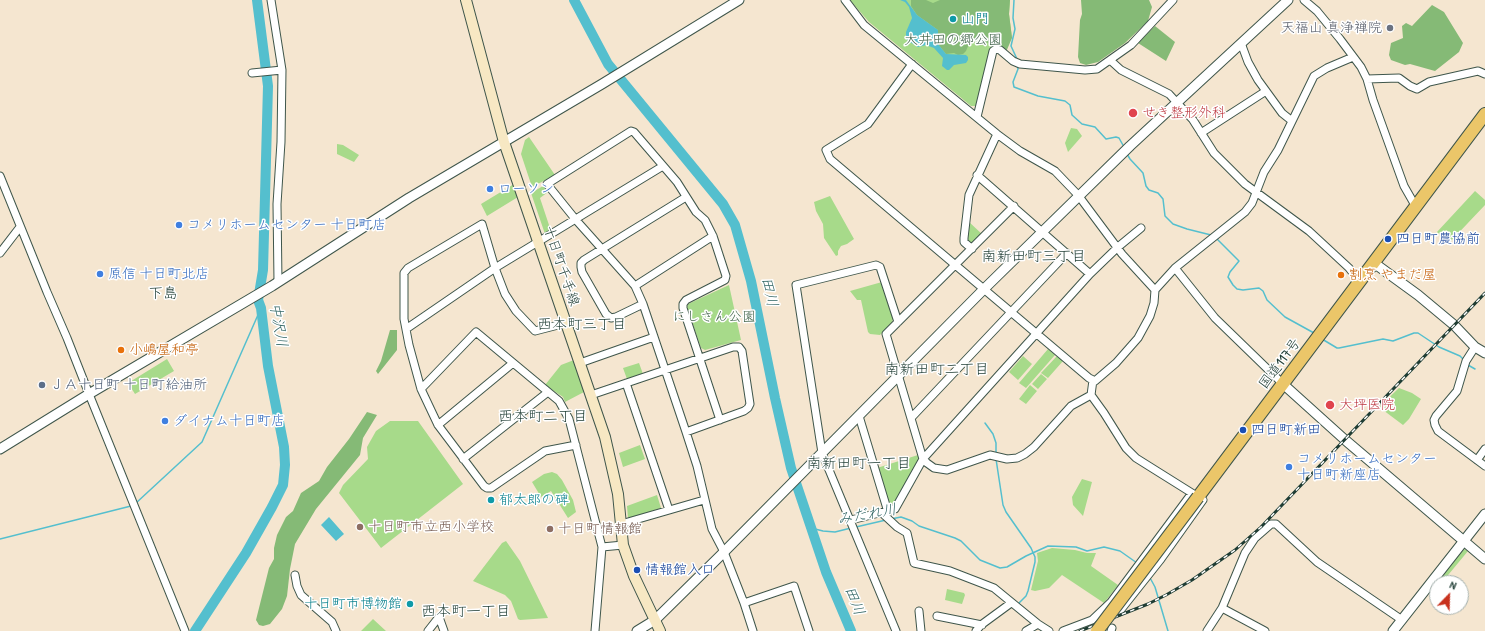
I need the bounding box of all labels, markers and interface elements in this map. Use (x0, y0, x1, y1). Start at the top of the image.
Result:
place label: 山門 (961, 11, 989, 27)
marker: 山門 (948, 14, 958, 24)
place label: 天福山 真浄禅院 (1281, 20, 1382, 36)
marker: 天福山 真浄禅院 (1385, 23, 1395, 33)
park label: 大井田の郷公園 (904, 32, 1002, 48)
place label: せき整形外科 (1142, 105, 1226, 121)
marker: せき整形外科 (1127, 107, 1139, 119)
place label: ローソン (498, 181, 554, 197)
marker: ローソン (485, 184, 495, 194)
place label: コメリホームセンター 十日町店 (187, 217, 386, 233)
marker: コメリホームセンター 十日町店 (174, 220, 184, 230)
street label: 十日町千手線 (539, 224, 583, 308)
place label: 四日町農協前 (1396, 231, 1480, 247)
marker: 四日町農協前 (1383, 234, 1393, 244)
district label: 南新田町三丁目 (982, 248, 1086, 266)
place label: 原信 十日町北店 (108, 266, 209, 282)
place label: 割烹 やまだ屋 (1349, 267, 1436, 283)
marker: 原信 十日町北店 (95, 269, 105, 279)
marker: 割烹 やまだ屋 (1336, 270, 1346, 280)
water label: 田川 (757, 275, 781, 309)
district label: 下島 (148, 285, 178, 303)
water label: 中沢川 (265, 301, 291, 349)
park label: にしさん公園 (672, 309, 756, 325)
district label: 西本町三丁目 (537, 316, 627, 334)
street label: 国道117号 (1256, 335, 1304, 393)
place label: 小嶋屋和亭 (129, 342, 199, 358)
marker: 小嶋屋和亭 (116, 345, 126, 355)
district label: 南新田町二丁目 (885, 361, 989, 379)
place label: ＪＡ十日町 十日町給油所 (50, 377, 207, 393)
marker: ＪＡ十日町 十日町給油所 (37, 380, 47, 390)
place label: 大坪医院 (1339, 397, 1395, 413)
marker: 大坪医院 (1324, 399, 1336, 411)
district label: 西本町二丁目 (498, 408, 588, 426)
place label: ダイナム十日町店 (173, 413, 285, 429)
marker: ダイナム十日町店 (160, 416, 170, 426)
place label: 四日町新田 (1251, 422, 1321, 438)
marker: 四日町新田 (1238, 425, 1248, 435)
place label: コメリホームセンター 十日町新座店 (1297, 451, 1437, 484)
district label: 南新田町一丁目 (807, 455, 911, 473)
marker: コメリホームセンター 十日町新座店 (1284, 462, 1294, 472)
place label: 郁太郎の碑 (499, 492, 569, 508)
marker: 郁太郎の碑 (486, 495, 496, 505)
water label: みだれ川 (836, 501, 898, 529)
place label: 十日町市立西小学校 (368, 519, 494, 535)
place label: 十日町情報館 (558, 521, 642, 537)
marker: 十日町市立西小学校 (355, 522, 365, 532)
marker: 十日町情報館 (545, 524, 555, 534)
place label: 情報館入口 (645, 562, 715, 578)
marker: 情報館入口 (632, 565, 642, 575)
north arrow (1429, 575, 1469, 615)
text: N (1448, 577, 1459, 592)
water label: 田川 (840, 584, 868, 618)
place label: 十日町市博物館 (304, 596, 402, 612)
marker: 十日町市博物館 (405, 599, 415, 609)
district label: 西本町一丁目 (421, 603, 511, 621)

